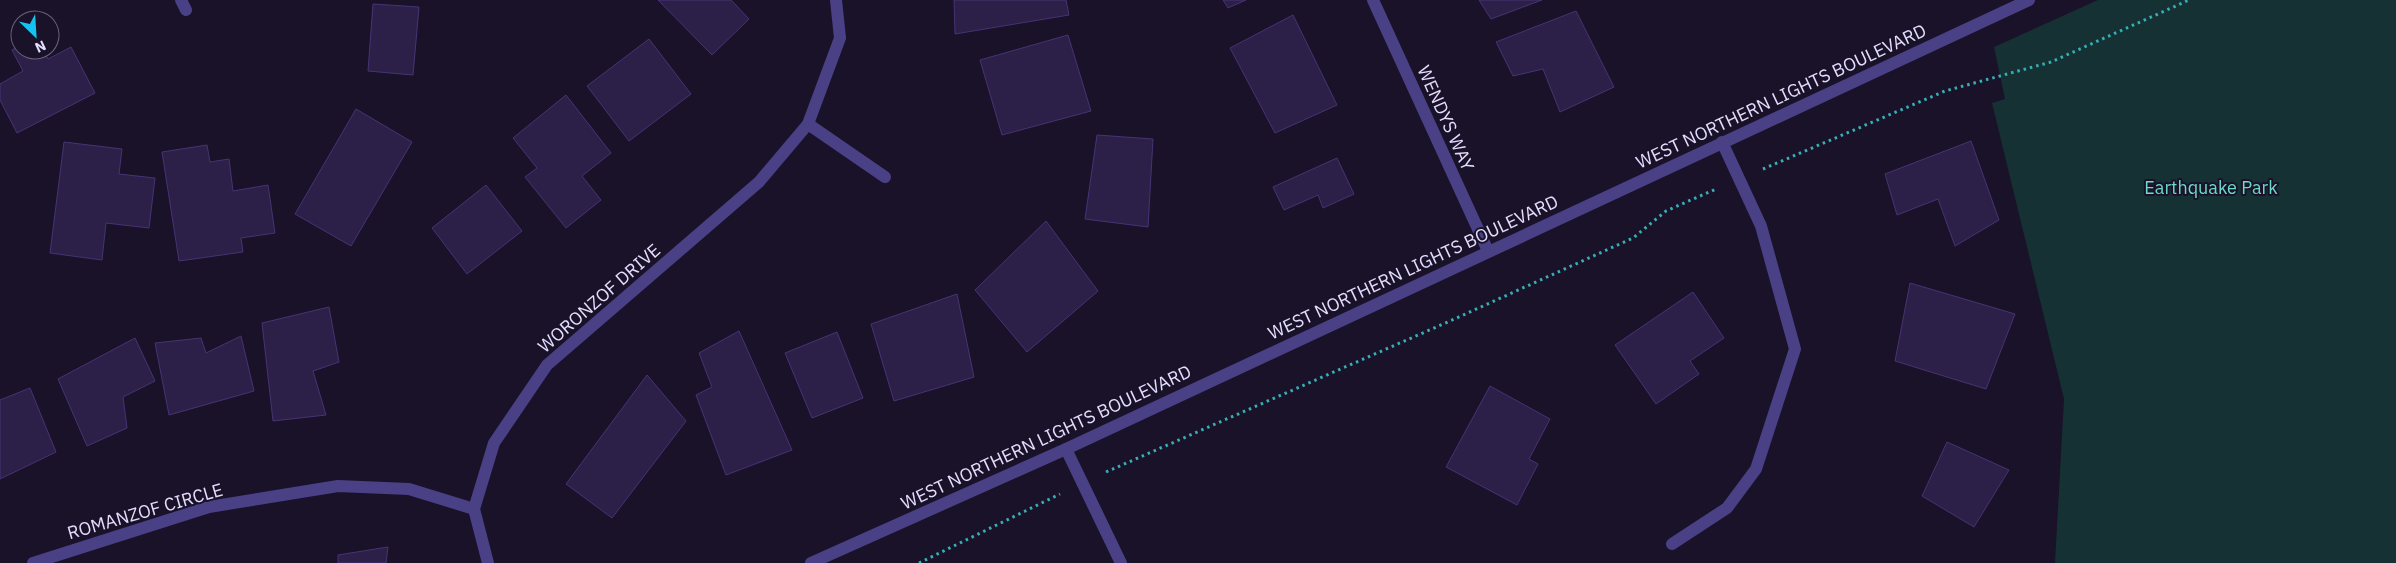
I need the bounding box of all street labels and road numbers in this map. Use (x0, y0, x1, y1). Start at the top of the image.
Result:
street label: WEST NORTHERN LIGHTS BOULEVARD (1632, 18, 1930, 174)
street label: WENDYS WAY (1413, 62, 1480, 175)
street label: WEST NORTHERN LIGHTS BOULEVARD (1264, 189, 1562, 345)
street label: WORONZOF DRIVE (533, 238, 665, 358)
street label: WEST NORTHERN LIGHTS BOULEVARD (897, 359, 1195, 515)
street label: ROMANZOF CIRCLE (65, 478, 225, 544)

